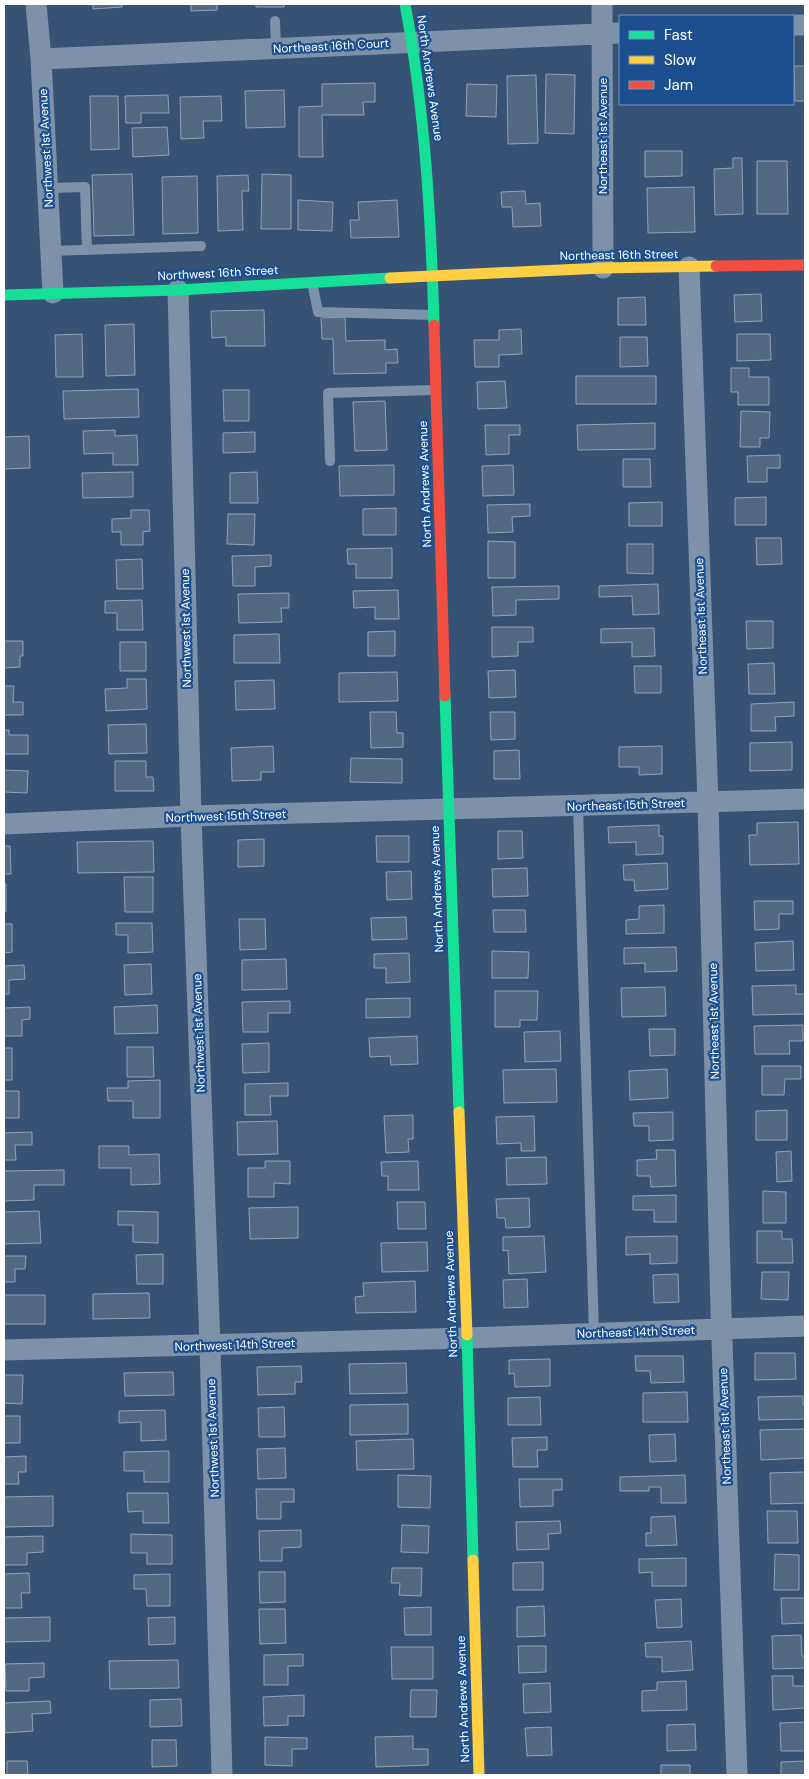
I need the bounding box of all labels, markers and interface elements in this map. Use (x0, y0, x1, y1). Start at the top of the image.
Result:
street label: North Andrews Avenue (413, 14, 447, 142)
legend (619, 15, 794, 105)
text: Fast (664, 25, 693, 45)
street label: Northeast 16th Court (273, 35, 390, 57)
text: Slow (664, 50, 697, 70)
text: Jam (664, 75, 693, 95)
street label: Northeast 1st Avenue (595, 78, 611, 194)
street label: Northwest 1st Avenue (35, 88, 57, 208)
street label: Northeast 16th Street (560, 246, 679, 264)
street label: Northwest 16th Street (157, 262, 279, 284)
street label: North Andrews Avenue (415, 420, 435, 548)
street label: Northeast 1st Avenue (691, 557, 711, 675)
street label: Northwest 1st Avenue (177, 568, 195, 688)
street label: Northeast 15th Street (567, 795, 686, 815)
street label: Northwest 15th Street (165, 806, 287, 826)
street label: North Andrews Avenue (427, 825, 447, 953)
street label: Northeast 1st Avenue (705, 962, 723, 1079)
street label: Northwest 1st Avenue (189, 973, 209, 1093)
street label: North Andrews Avenue (441, 1230, 461, 1358)
street label: Northeast 14th Street (577, 1322, 696, 1342)
street label: Northwest 14th Street (174, 1335, 296, 1355)
street label: Northeast 1st Avenue (715, 1367, 735, 1485)
street label: Northwest 1st Avenue (203, 1378, 223, 1498)
street label: North Andrews Avenue (453, 1635, 473, 1763)

